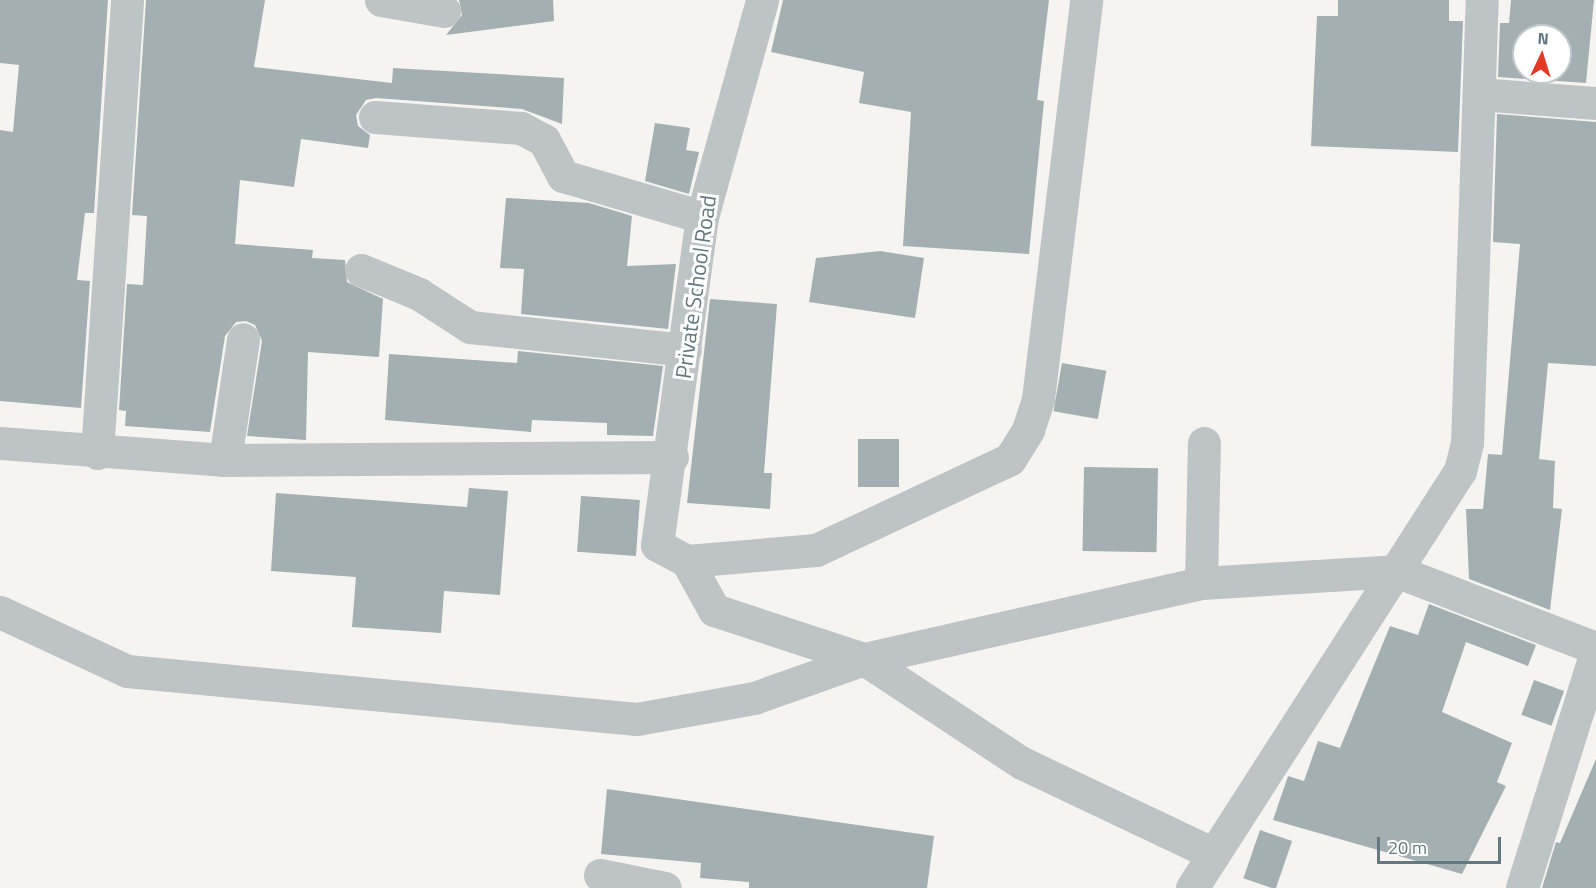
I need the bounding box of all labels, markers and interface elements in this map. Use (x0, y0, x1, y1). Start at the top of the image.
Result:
north arrow (1512, 24, 1572, 84)
text: N (1537, 26, 1549, 50)
street label: Private School Road (670, 194, 722, 380)
scale bar (1380, 825, 1504, 863)
text: 20 m (1388, 834, 1427, 861)

